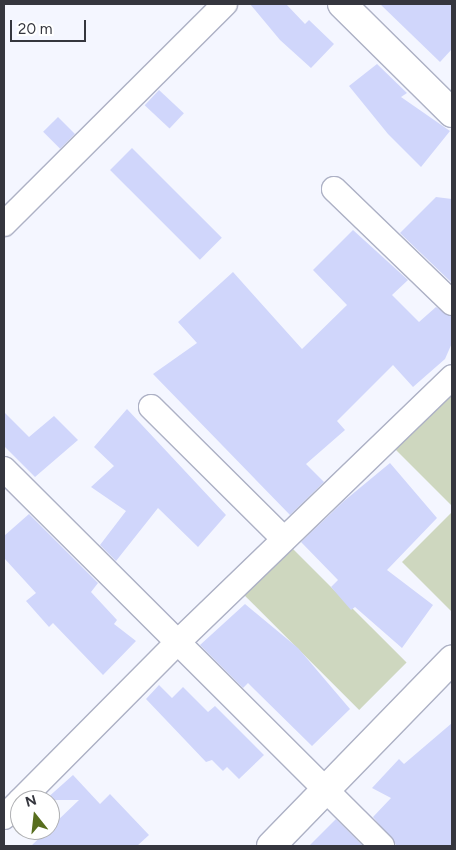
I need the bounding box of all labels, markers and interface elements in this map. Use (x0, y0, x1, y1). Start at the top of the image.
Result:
scale bar (12, 10, 89, 42)
text: 20 m (18, 20, 52, 38)
north arrow (10, 790, 60, 840)
text: N (23, 791, 39, 811)

